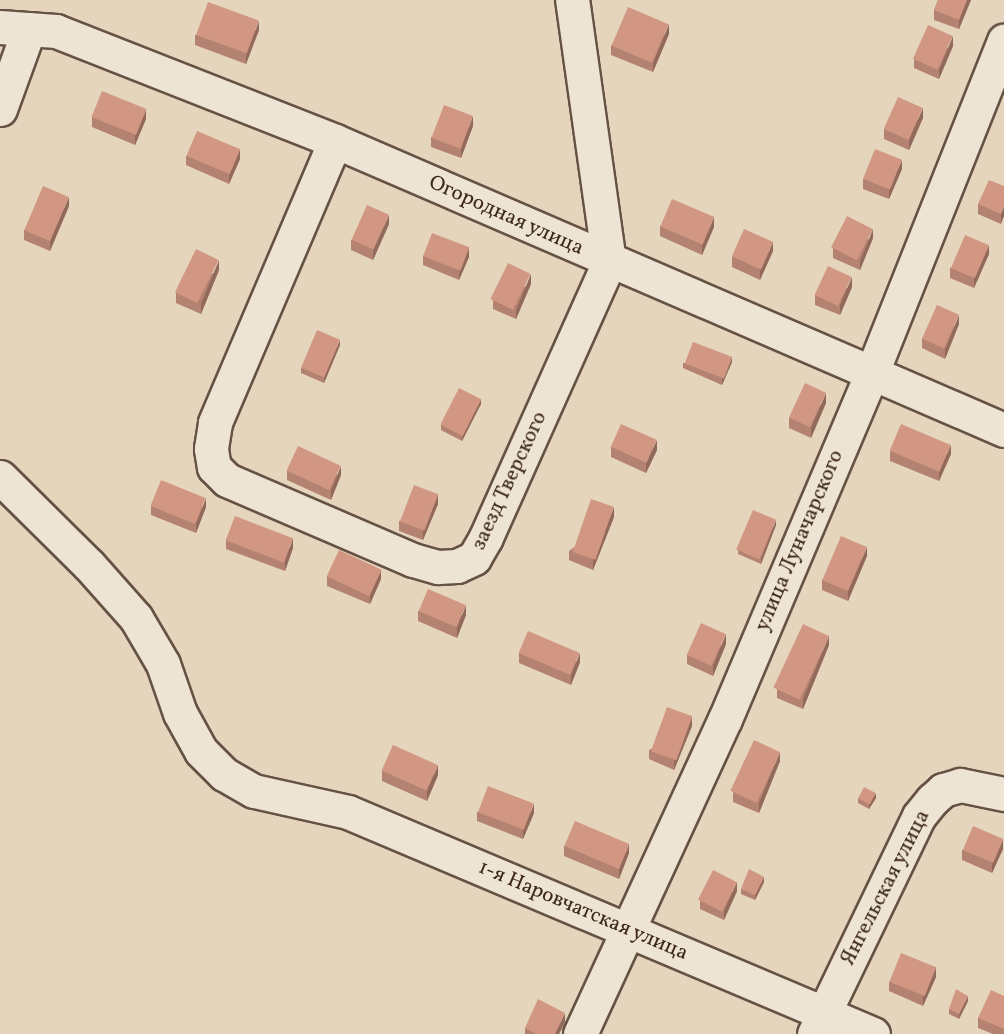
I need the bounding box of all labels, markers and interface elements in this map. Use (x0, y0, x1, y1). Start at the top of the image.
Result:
street label: Огородная улица (424, 170, 588, 262)
street label: заезд Тверского (467, 408, 553, 554)
street label: улица Луначарского (750, 446, 850, 636)
street label: Янгельская улица (836, 806, 936, 970)
street label: 1-я Наровчатская улица (474, 855, 692, 967)

